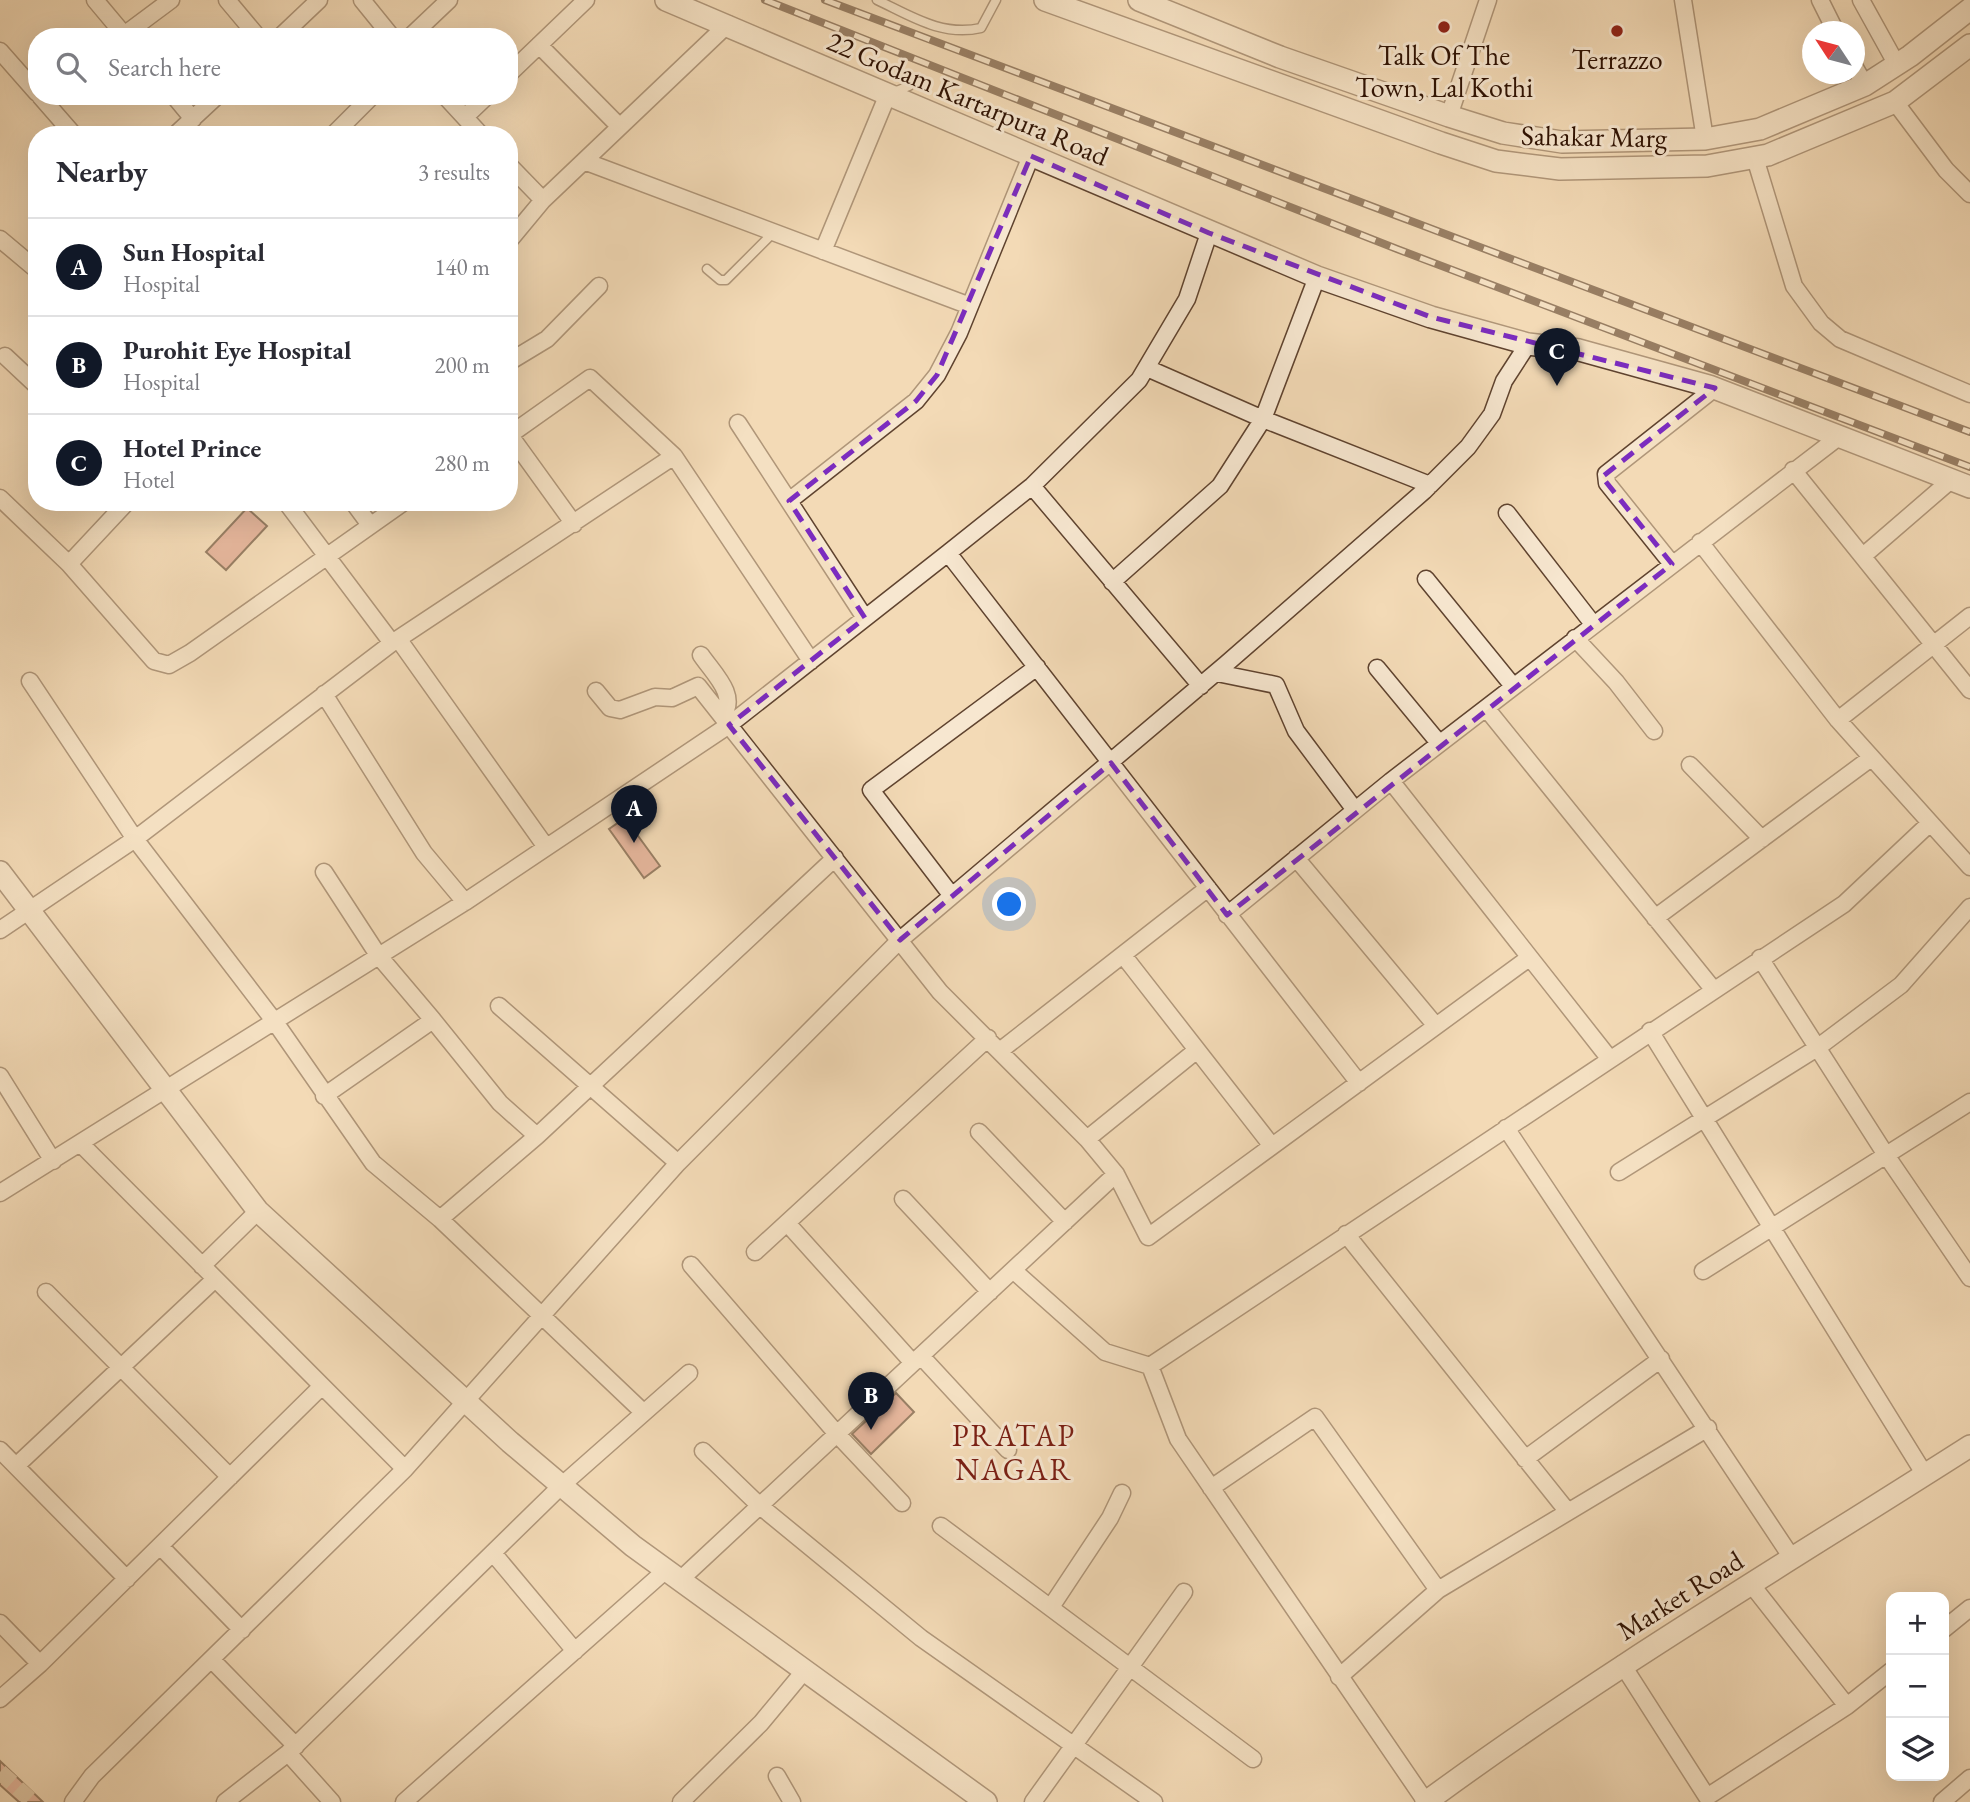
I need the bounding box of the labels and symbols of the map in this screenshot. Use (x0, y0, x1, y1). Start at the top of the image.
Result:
marker: Talk Of The Town, Lal Kothi (1436, 19, 1452, 35)
north arrow (1802, 21, 1865, 84)
street label: 22 Godam Kartarpura Road (822, 22, 1115, 174)
marker: Terrazzo (1609, 23, 1625, 39)
place label: Talk Of The Town, Lal Kothi (1355, 37, 1533, 105)
place label: Terrazzo (1571, 41, 1663, 77)
street label: Sahakar Marg (1520, 117, 1668, 155)
pin: C (1534, 328, 1580, 386)
pin: A (611, 785, 657, 843)
your location (992, 887, 1026, 921)
pin: B (848, 1372, 894, 1430)
district label: PRATAP NAGAR (952, 1416, 1076, 1489)
street label: Market Road (1610, 1542, 1751, 1648)

